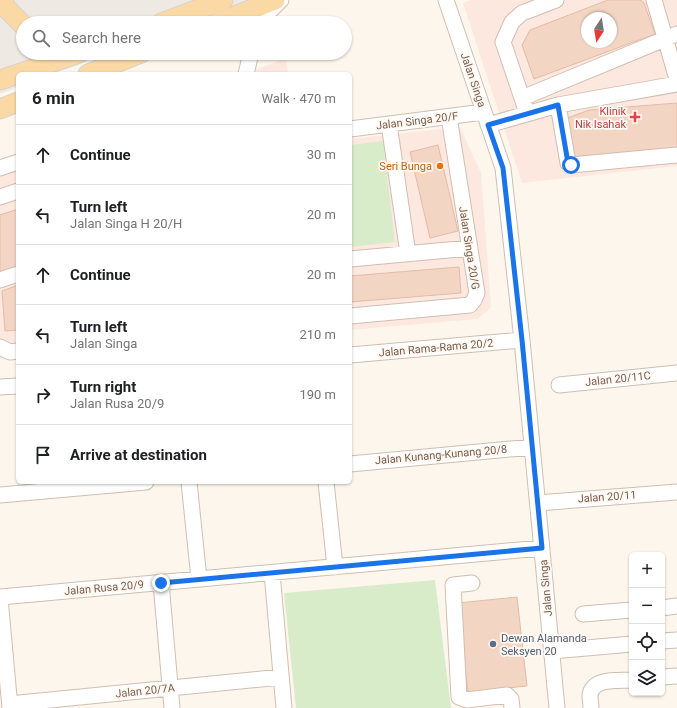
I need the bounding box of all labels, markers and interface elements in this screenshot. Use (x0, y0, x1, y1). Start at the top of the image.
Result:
north arrow (581, 12, 617, 48)
search box (16, 16, 352, 60)
icon: search (30, 27, 52, 49)
text: Search here (62, 29, 141, 47)
street label: Jalan Singa (458, 51, 488, 109)
text: 6 min (32, 88, 75, 108)
text: Walk · 470 m (261, 91, 336, 106)
place label: Klinik Nik Isahak (575, 105, 626, 131)
street label: Jalan Singa 20/F (375, 110, 459, 132)
marker: Klinik Nik Isahak (629, 111, 641, 123)
icon: ahead (32, 144, 54, 166)
text: Continue (70, 146, 131, 164)
text: 30 m (307, 147, 336, 162)
route start (562, 156, 580, 174)
place label: Seri Bunga (379, 160, 432, 173)
marker: Seri Bunga (435, 161, 445, 171)
text: Turn left (70, 198, 127, 216)
icon: left (32, 204, 54, 226)
street label: Jalan Singa 20/G (456, 205, 482, 291)
text: 20 m (307, 207, 336, 222)
text: Jalan Singa H 20/H (70, 216, 182, 231)
icon: ahead (32, 264, 54, 286)
text: Continue (70, 266, 131, 284)
text: 20 m (307, 267, 336, 282)
text: Turn left (70, 318, 127, 336)
icon: left (32, 324, 54, 346)
text: 210 m (299, 327, 336, 342)
text: Jalan Singa (70, 336, 137, 351)
street label: Jalan Rama-Rama 20/2 (378, 337, 494, 359)
street label: Jalan 20/11C (585, 369, 651, 389)
text: Turn right (70, 378, 136, 396)
icon: right (32, 384, 54, 406)
text: 190 m (299, 387, 336, 402)
text: Jalan Rusa 20/9 (70, 396, 164, 411)
street label: Jalan Kunang-Kunang 20/8 (374, 443, 508, 467)
icon: arrive (32, 444, 54, 466)
text: Arrive at destination (70, 446, 207, 464)
street label: Jalan 20/11 (577, 488, 637, 506)
map controls (629, 552, 665, 696)
button: + (629, 552, 665, 588)
street label: Jalan Singa (537, 559, 555, 617)
route end (152, 574, 170, 592)
street label: Jalan Rusa 20/9 (64, 578, 144, 598)
button: − (629, 588, 665, 624)
button: locate (629, 624, 665, 660)
place label: Dewan Alamanda Seksyen 20 (501, 632, 587, 658)
marker: Dewan Alamanda Seksyen 20 (488, 639, 498, 649)
button: layers (629, 660, 665, 696)
street label: Jalan 20/7A (115, 681, 176, 701)

